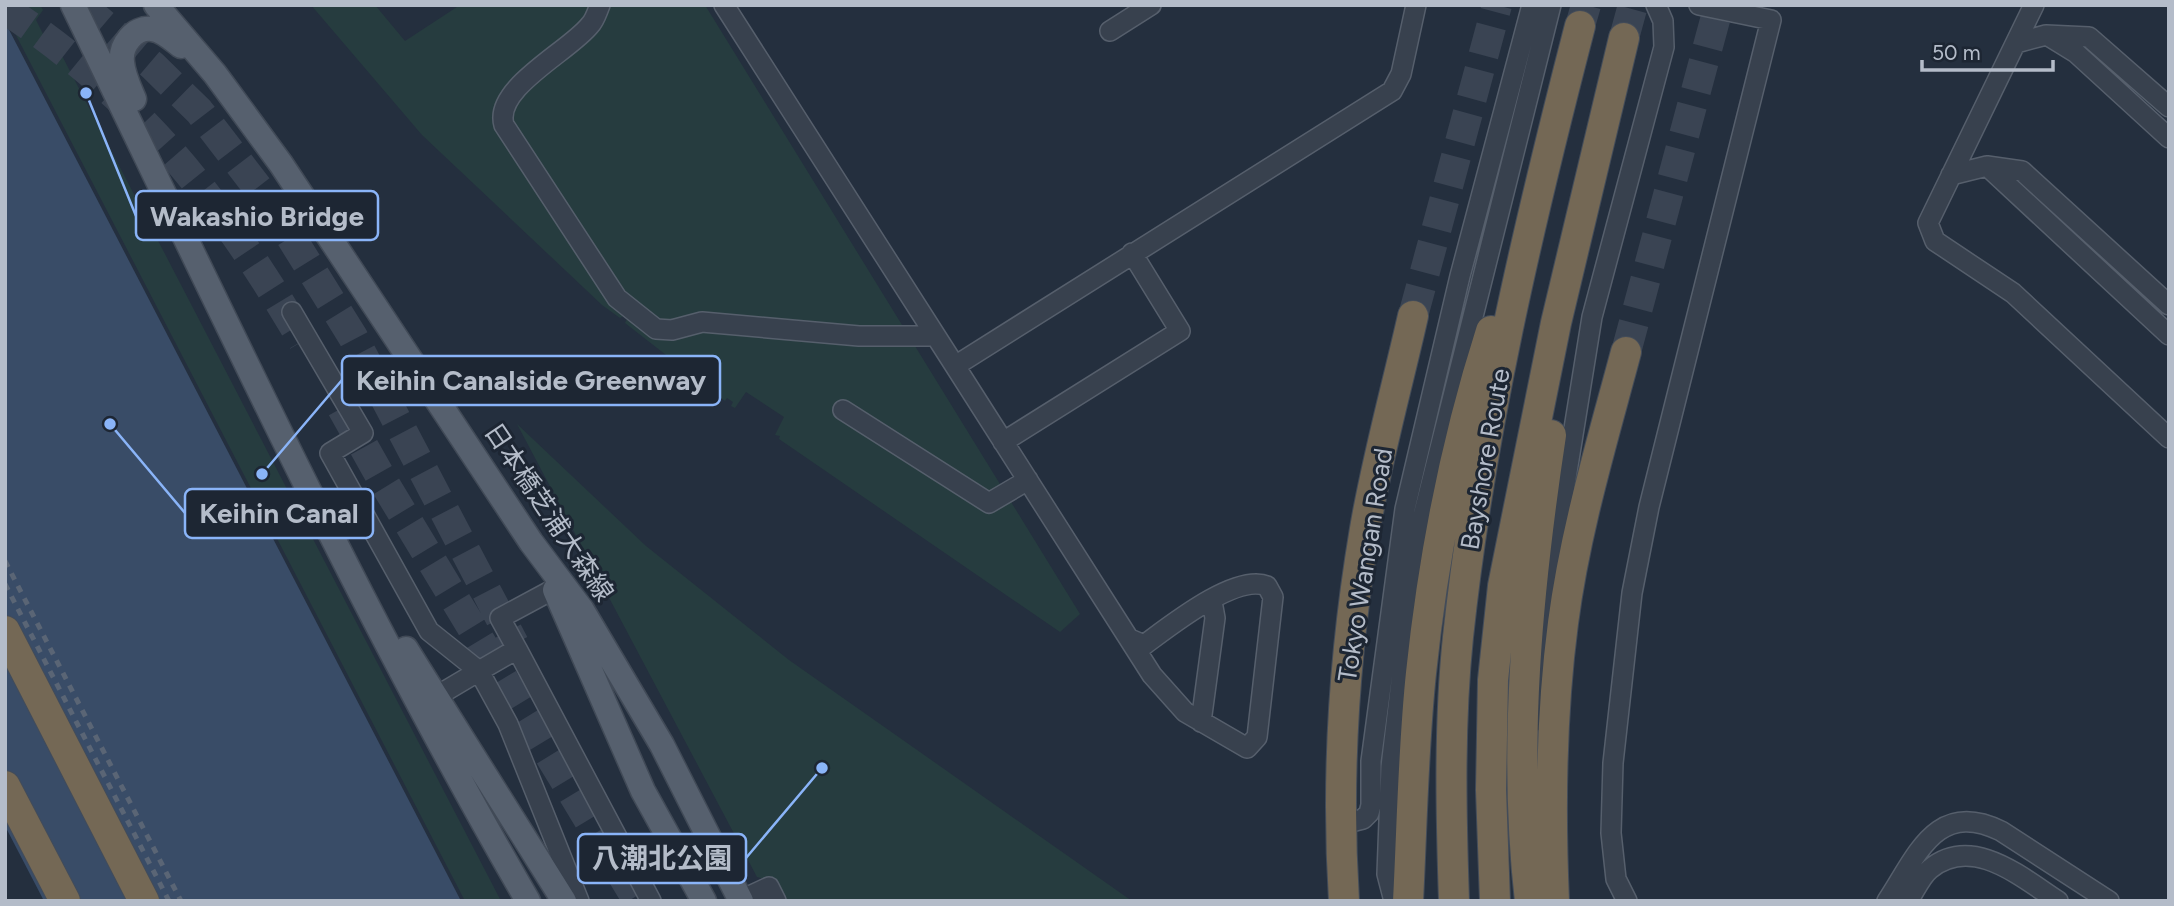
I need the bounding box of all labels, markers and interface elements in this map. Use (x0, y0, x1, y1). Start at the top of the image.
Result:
scale bar (1922, 28, 2053, 72)
text: 50 m (1932, 40, 1981, 65)
callout: Wakashio Bridge (136, 191, 378, 240)
text: Wakashio Bridge (150, 199, 364, 233)
callout: Keihin Canalside Greenway (342, 356, 720, 405)
text: Keihin Canalside Greenway (356, 363, 707, 397)
street label: Bayshore Route (1453, 366, 1517, 552)
street label: 日本橋芝浦大森線 (478, 417, 620, 607)
street label: Tokyo Wangan Road (1331, 446, 1399, 684)
callout: Keihin Canal (185, 489, 373, 538)
text: Keihin Canal (199, 496, 359, 530)
callout: 八潮北公園 (578, 834, 746, 883)
text: 八潮北公園 (592, 841, 732, 875)

